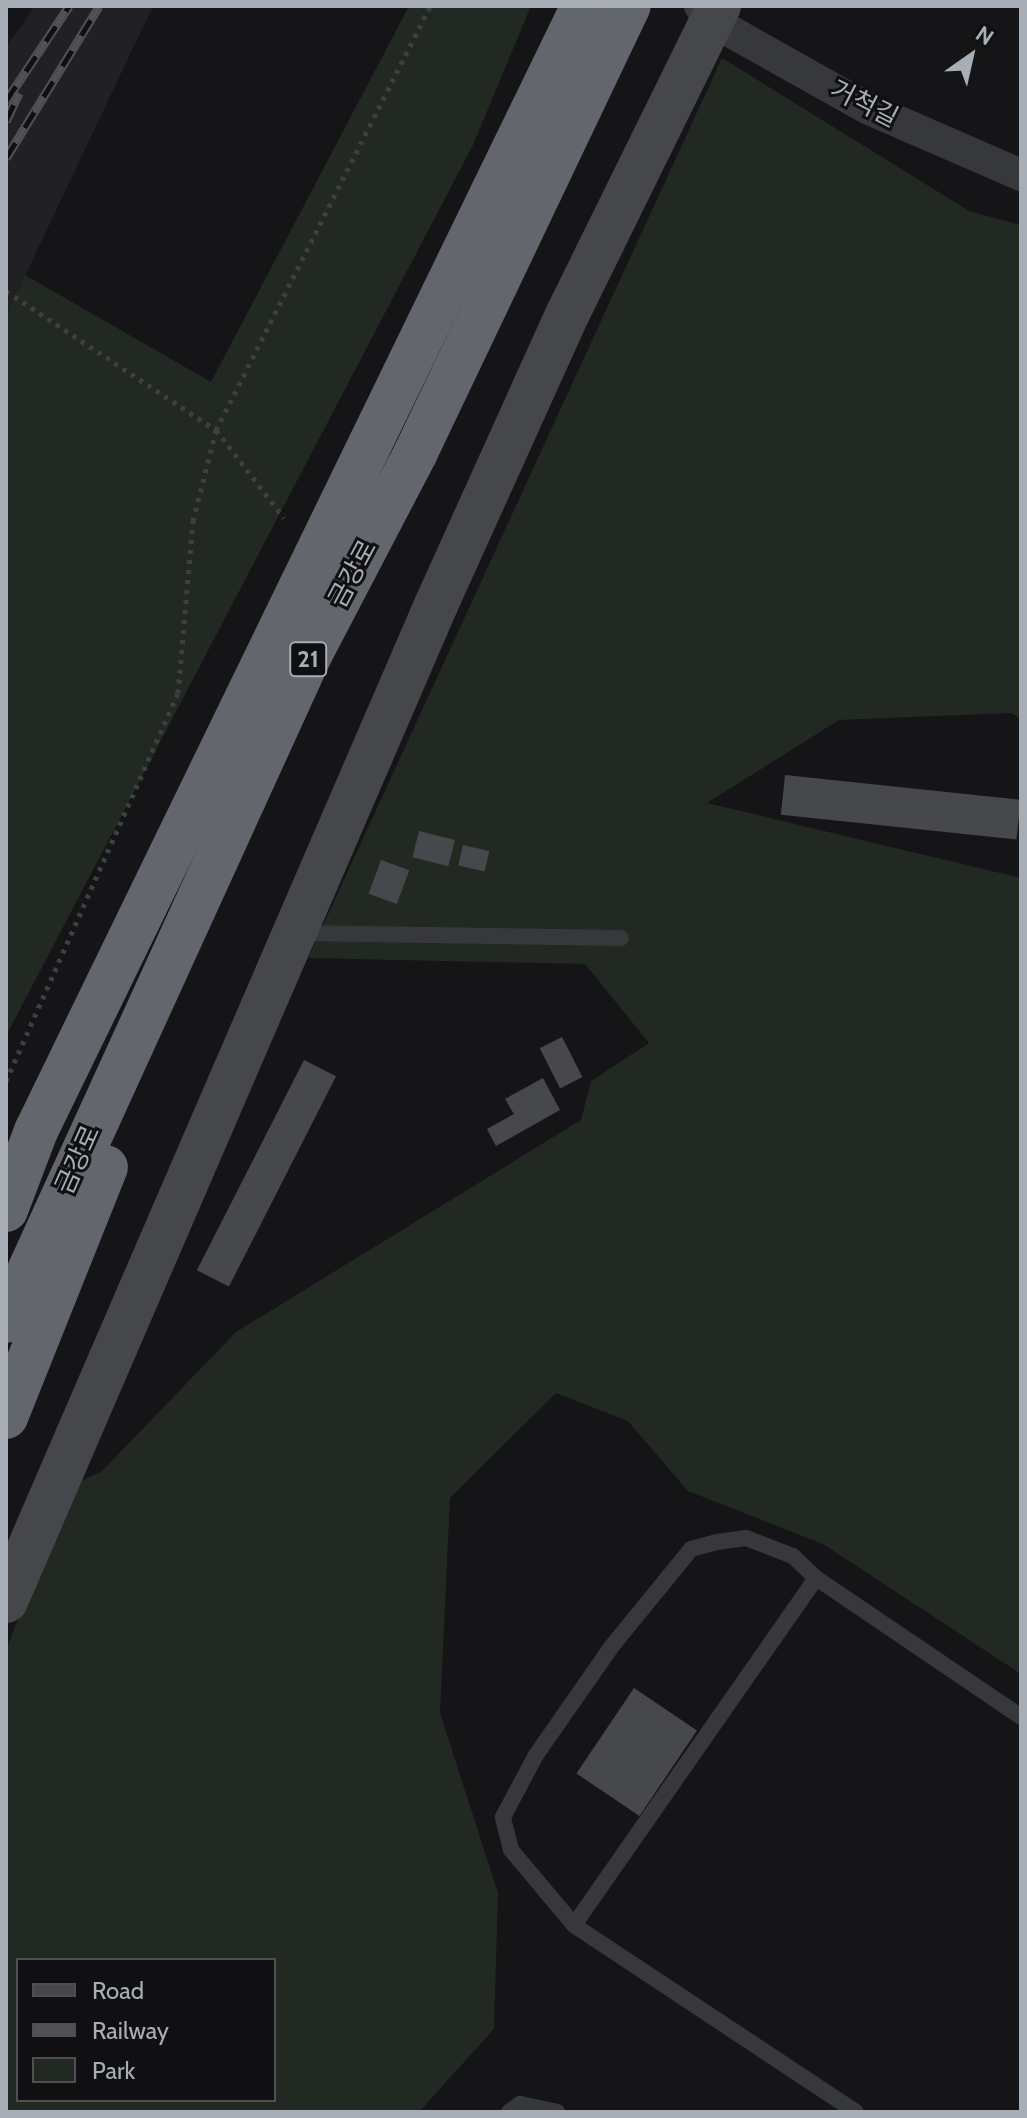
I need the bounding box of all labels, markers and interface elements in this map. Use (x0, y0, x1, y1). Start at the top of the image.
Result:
north arrow (931, 16, 1011, 96)
text: N (971, 20, 999, 51)
street label: 거척길 (825, 74, 903, 134)
street label: 금강로 (322, 535, 384, 613)
road number: 21 (288, 639, 328, 679)
street label: 금강로 (49, 1121, 107, 1199)
legend (16, 1958, 276, 2102)
text: Road (92, 1976, 144, 2005)
text: Railway (92, 2016, 169, 2045)
text: Park (92, 2056, 135, 2085)

